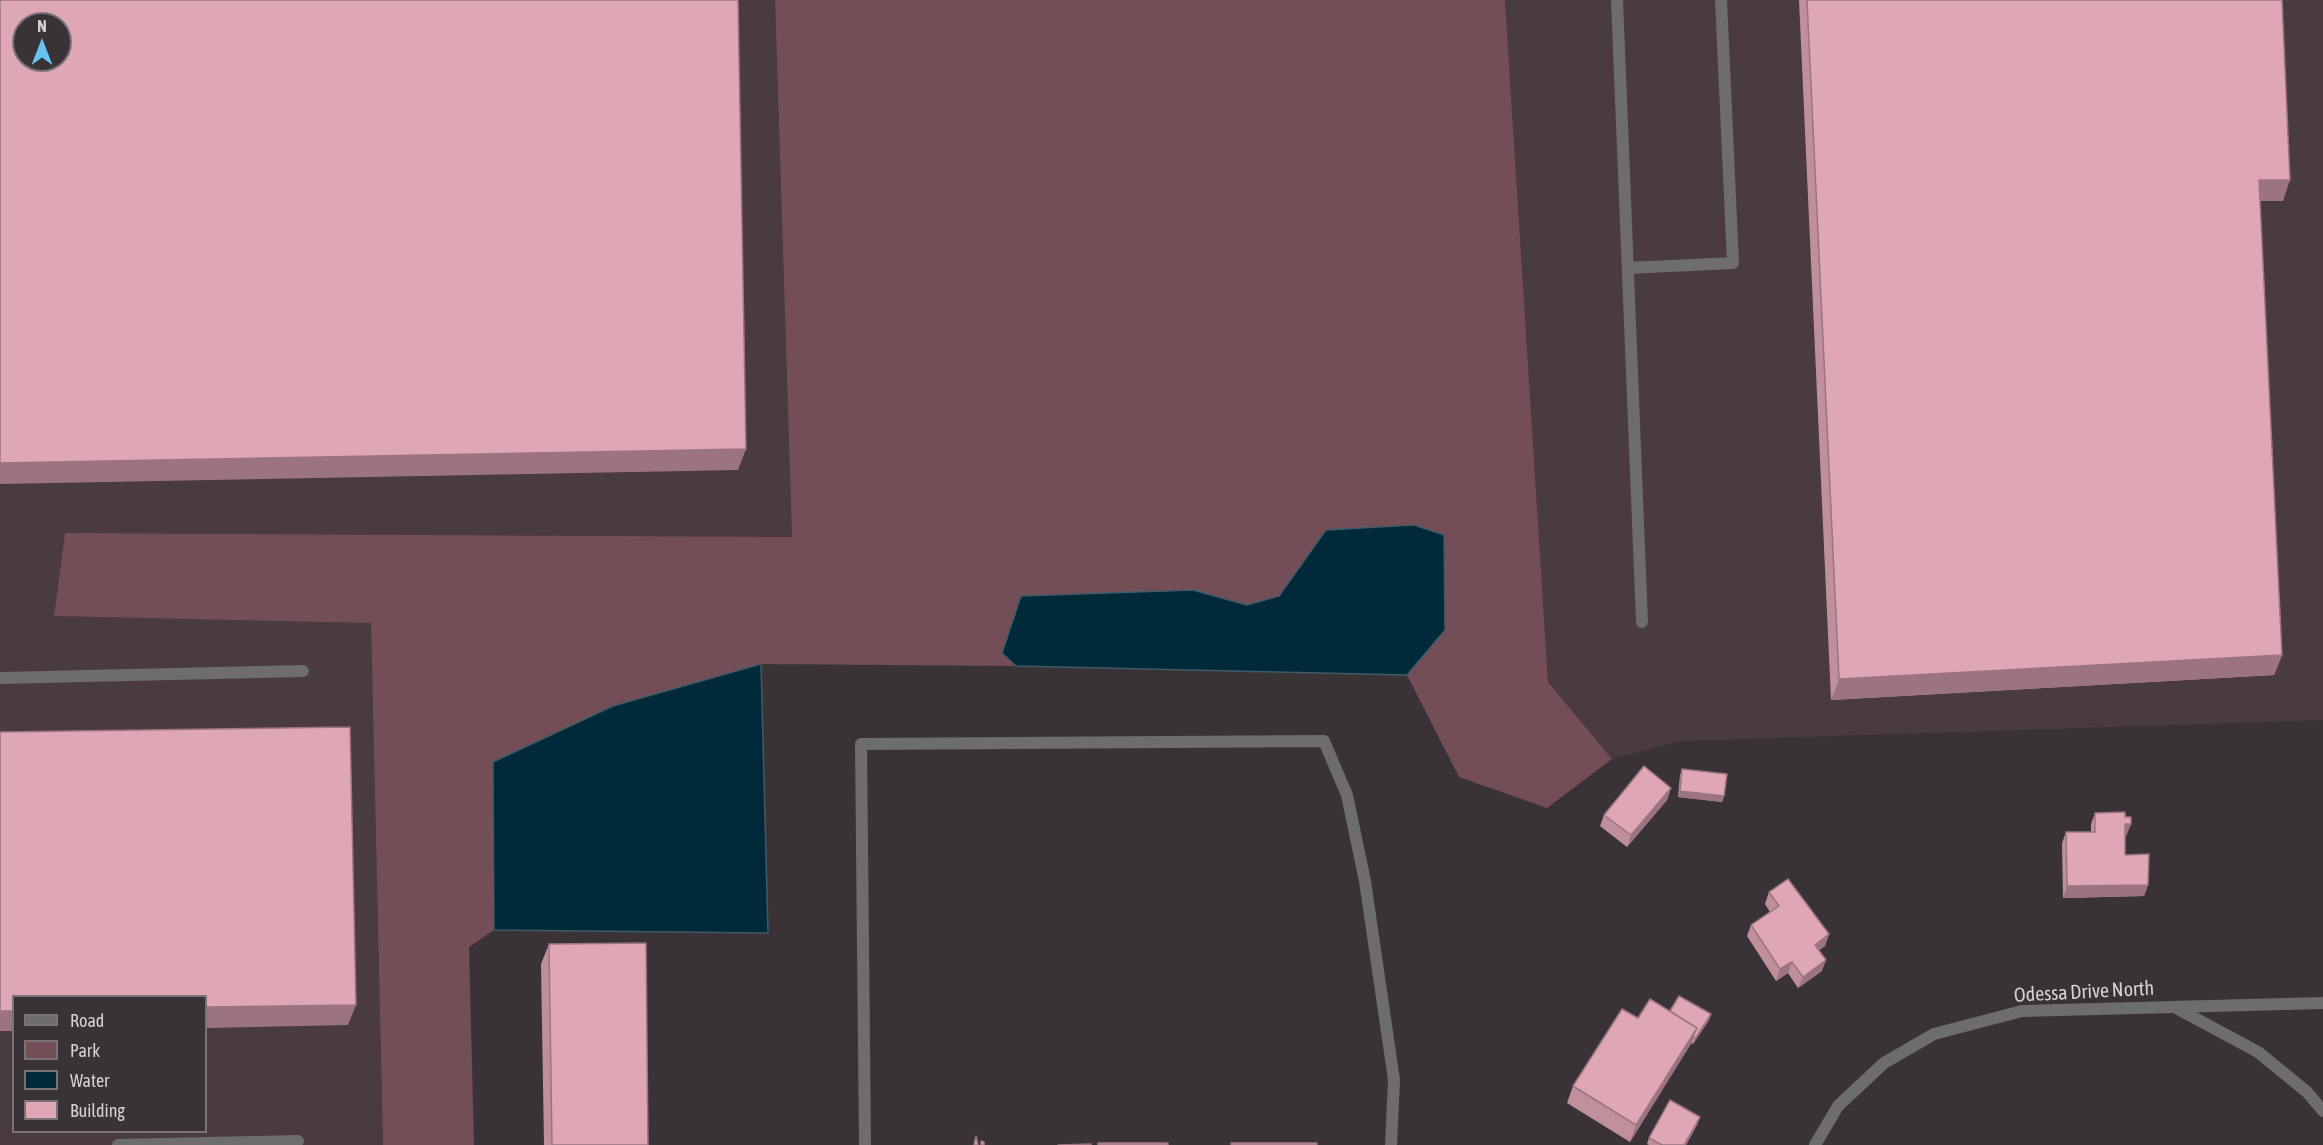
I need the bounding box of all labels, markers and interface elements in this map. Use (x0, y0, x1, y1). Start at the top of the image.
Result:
north arrow (12, 12, 72, 72)
text: N (37, 17, 47, 35)
street label: Odessa Drive North (2013, 976, 2155, 1008)
legend (12, 995, 207, 1133)
text: Road (70, 1010, 104, 1031)
text: Park (70, 1040, 100, 1061)
text: Water (70, 1070, 109, 1091)
text: Building (70, 1100, 125, 1121)

